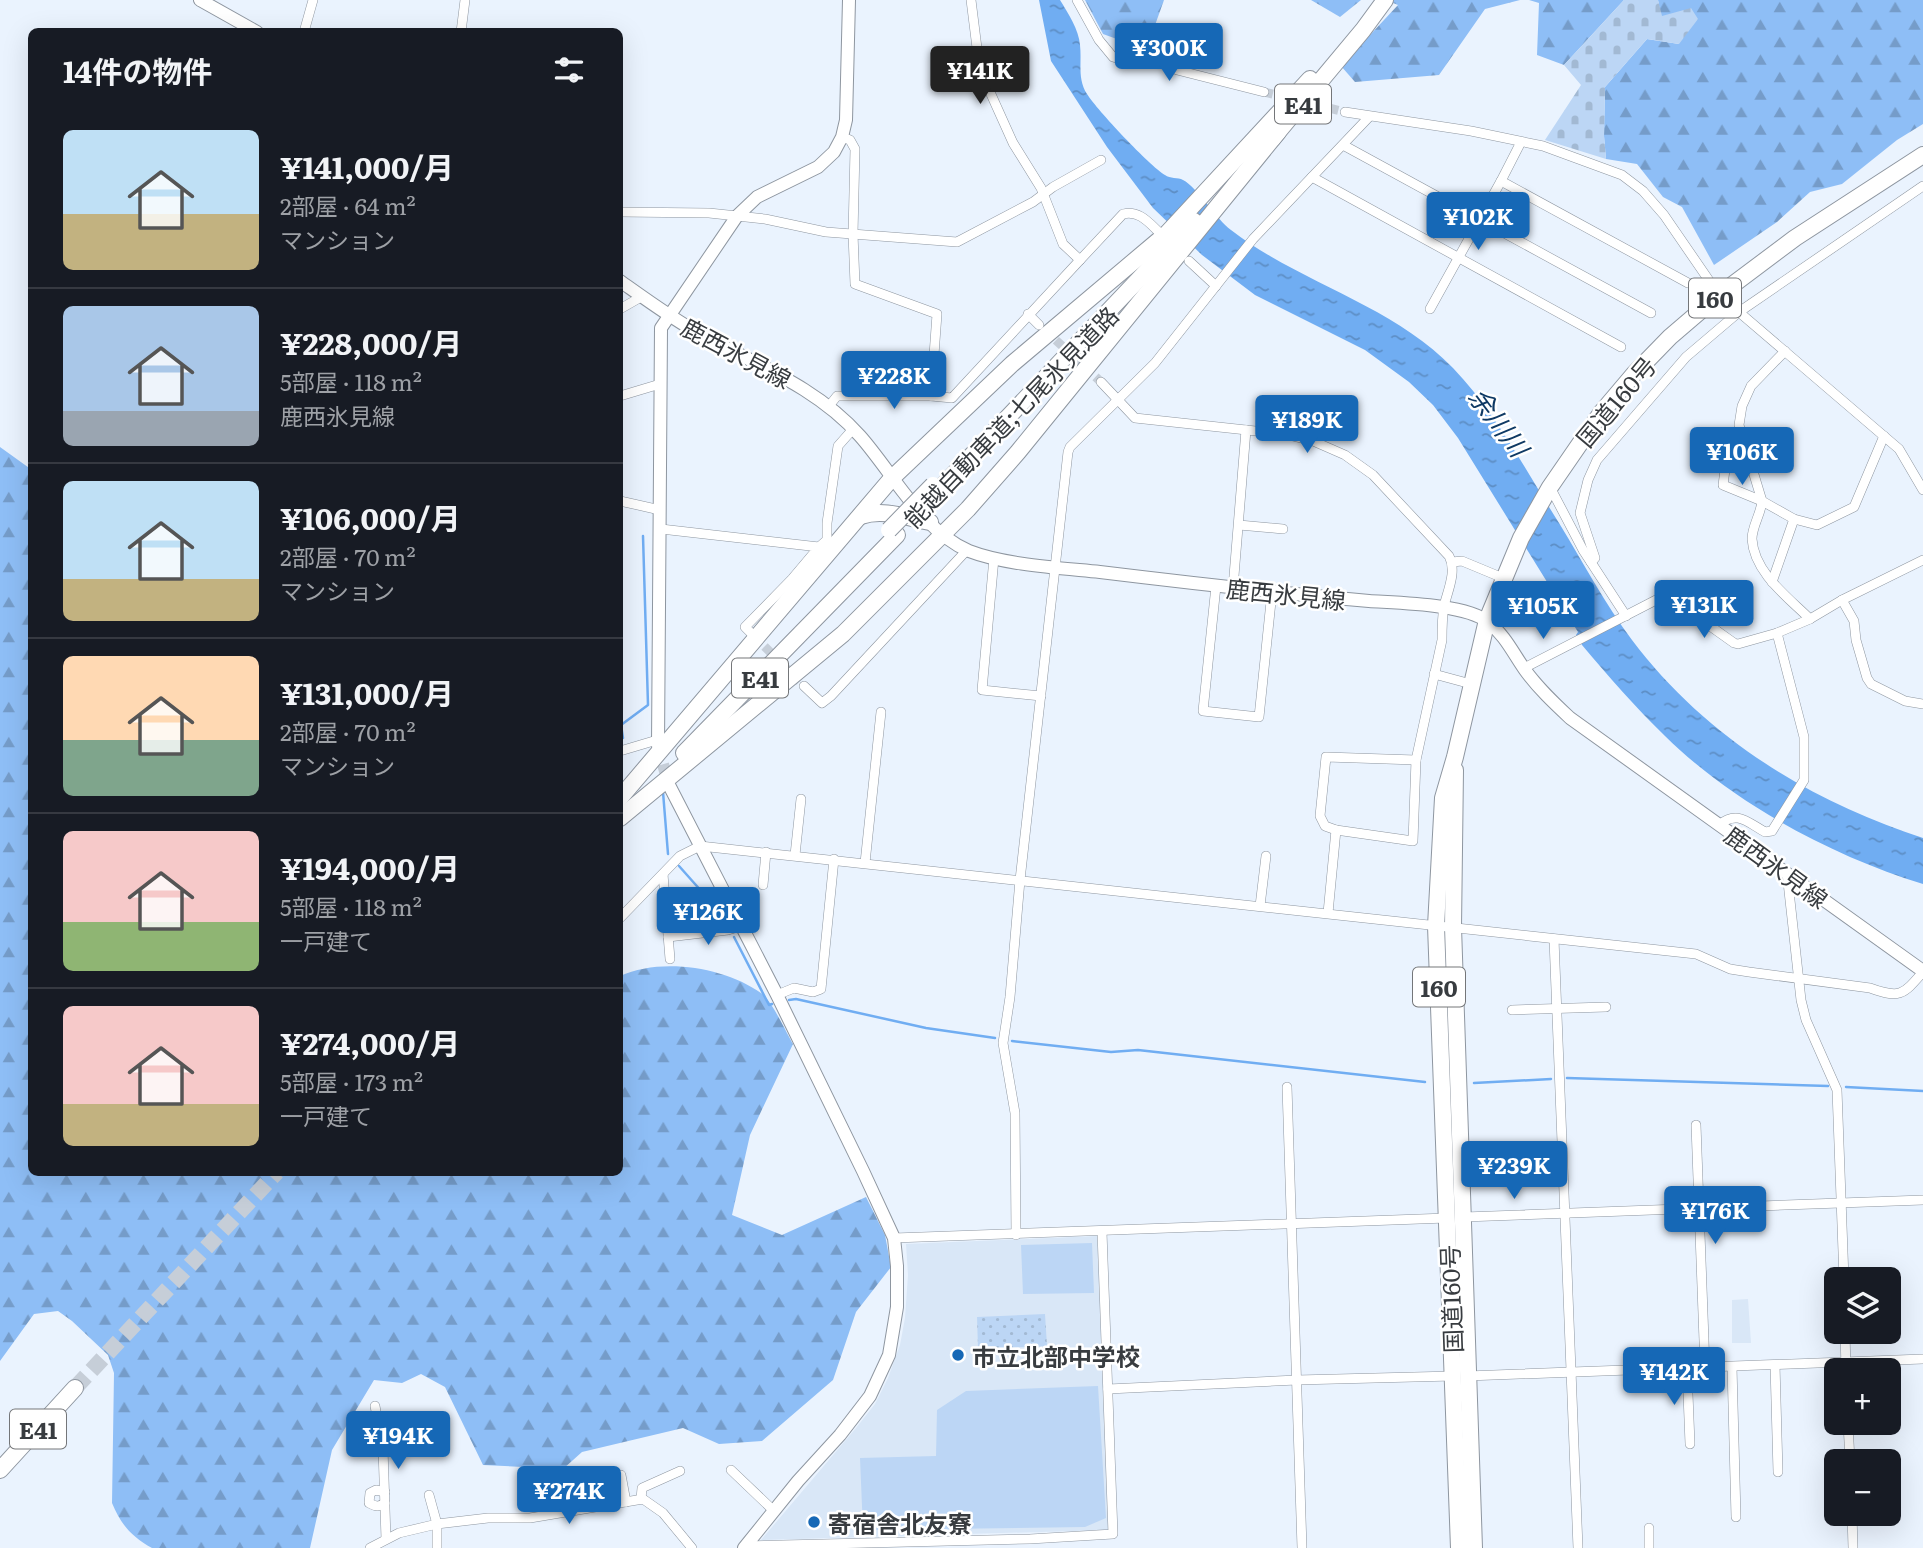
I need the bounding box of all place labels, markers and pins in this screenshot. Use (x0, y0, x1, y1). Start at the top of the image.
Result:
pin: ¥300K (1120, 24, 1218, 83)
pin: ¥141K (931, 46, 1029, 106)
pin: ¥102K (1429, 192, 1527, 252)
pin: ¥228K (845, 352, 943, 411)
pin: ¥189K (1258, 396, 1356, 455)
pin: ¥106K (1693, 428, 1791, 487)
pin: ¥131K (1655, 580, 1753, 640)
pin: ¥105K (1494, 582, 1592, 641)
pin: ¥126K (659, 888, 757, 947)
pin: ¥239K (1465, 1142, 1563, 1201)
pin: ¥176K (1666, 1186, 1764, 1246)
place label: 市立北部中学校 (972, 1338, 1140, 1373)
marker: 市立北部中学校 (950, 1347, 966, 1363)
pin: ¥142K (1625, 1348, 1723, 1407)
pin: ¥194K (349, 1412, 447, 1471)
pin: ¥274K (520, 1466, 618, 1526)
place label: 寄宿舎北友寮 (828, 1505, 972, 1540)
marker: 寄宿舎北友寮 (806, 1514, 822, 1530)

